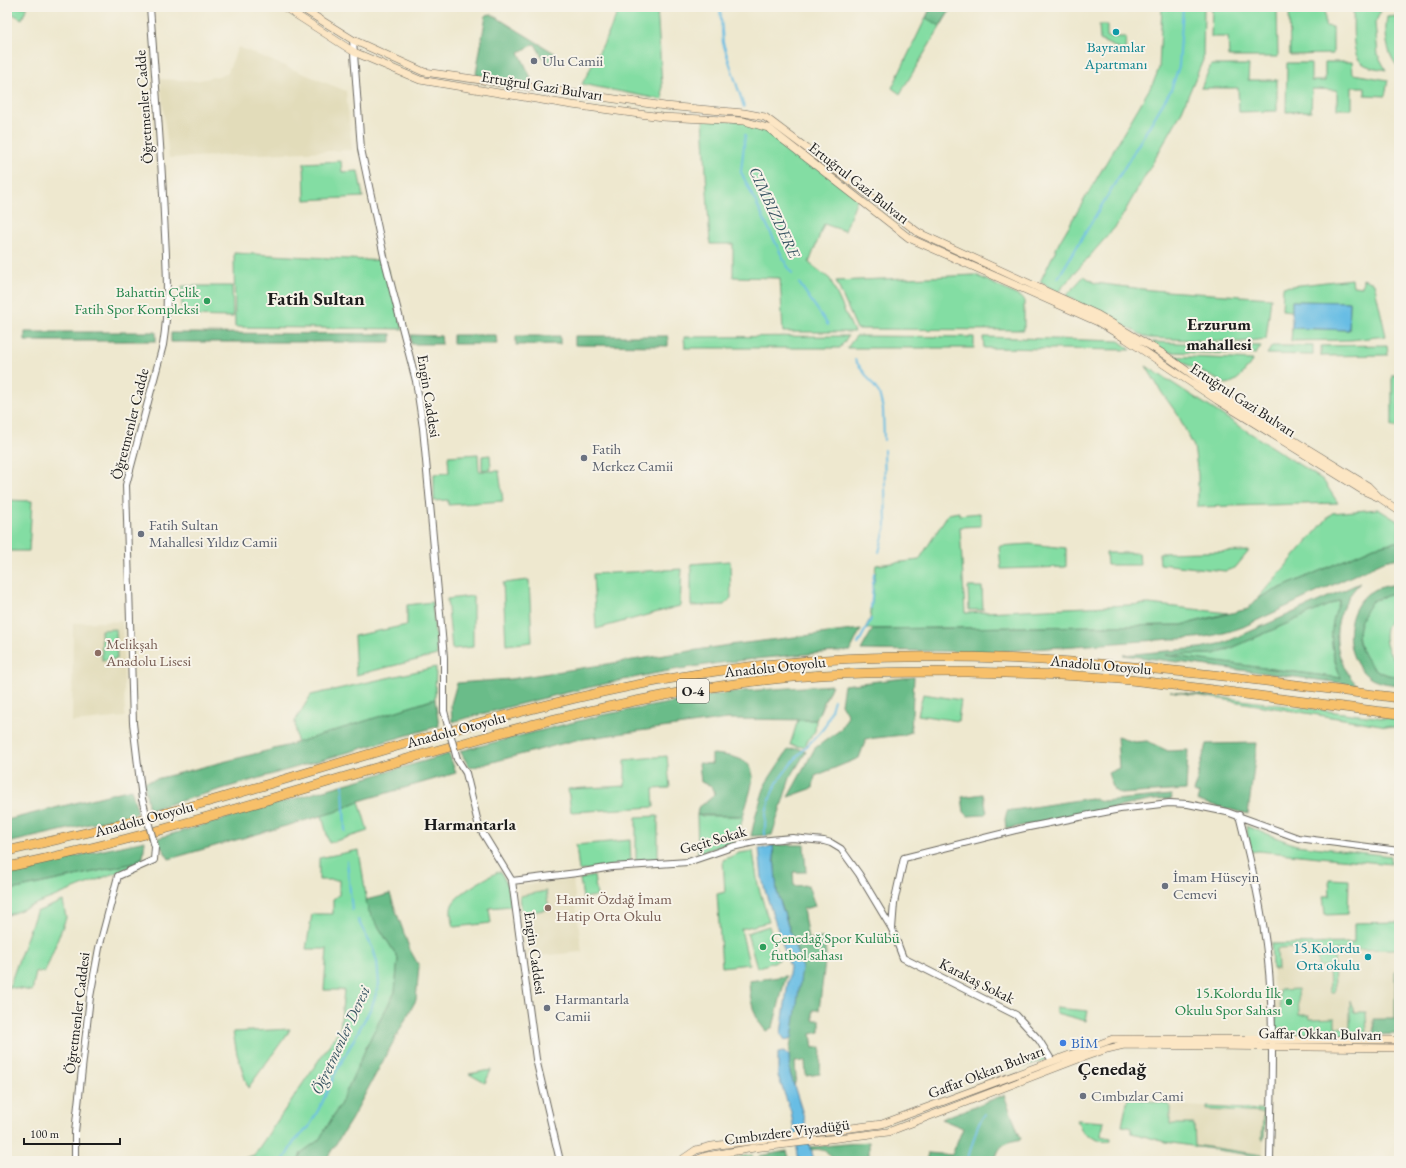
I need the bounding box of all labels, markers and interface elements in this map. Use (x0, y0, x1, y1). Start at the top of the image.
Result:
marker: Bayramlar Apartmanı (1111, 27, 1121, 37)
place label: Bayramlar Apartmanı (1084, 37, 1148, 73)
street label: Öğretmenler Cadde (130, 49, 157, 165)
place label: Ulu Camii (542, 51, 604, 70)
marker: Ulu Camii (529, 56, 539, 66)
street label: Ertuğrul Gazi Bulvarı (480, 67, 604, 105)
street label: Ertuğrul Gazi Bulvarı (805, 137, 914, 228)
water label: CIMBIZDERE (744, 163, 805, 262)
place label: Bahattin Çelik Fatih Spor Kompleksi (75, 282, 200, 318)
district label: Fatih Sultan (267, 286, 365, 311)
marker: Bahattin Çelik Fatih Spor Kompleksi (202, 296, 212, 306)
district label: Erzurum mahallesi (1186, 313, 1252, 355)
street label: Engin Caddesi (414, 353, 445, 439)
street label: Ertuğrul Gazi Bulvarı (1187, 358, 1300, 441)
street label: Öğretmenler Cadde (106, 366, 153, 482)
place label: Fatih Merkez Camii (592, 439, 674, 475)
marker: Fatih Merkez Camii (579, 453, 589, 463)
place label: Fatih Sultan Mahallesi Yıldız Camii (149, 515, 278, 551)
marker: Fatih Sultan Mahallesi Yıldız Camii (136, 529, 146, 539)
place label: Melikşah Anadolu Lisesi (105, 634, 192, 670)
marker: Melikşah Anadolu Lisesi (93, 648, 103, 658)
street label: Anadolu Otoyolu (1049, 651, 1153, 678)
street label: Anadolu Otoyolu (722, 652, 827, 681)
road number: O-4 (677, 679, 709, 703)
street label: Anadolu Otoyolu (403, 707, 508, 752)
street label: Anadolu Otoyolu (91, 796, 196, 841)
district label: Harmantarla (424, 813, 516, 835)
street label: Geçit Sokak (677, 821, 749, 858)
place label: İmam Hüseyin Cemevi (1173, 867, 1259, 903)
marker: İmam Hüseyin Cemevi (1160, 881, 1170, 891)
place label: Hamit Özdağ İmam Hatip Orta Okulu (556, 889, 672, 925)
marker: Hamit Özdağ İmam Hatip Orta Okulu (543, 903, 553, 913)
street label: Engin Caddesi (520, 910, 551, 996)
place label: Çenedağ Spor Kulübü futbol sahası (771, 928, 900, 964)
place label: 15.Kolordu Orta okulu (1293, 938, 1360, 974)
marker: Çenedağ Spor Kulübü futbol sahası (758, 942, 768, 952)
street label: Öğretmenler Caddesi (60, 951, 93, 1075)
marker: 15.Kolordu Orta okulu (1363, 952, 1373, 962)
street label: Karakaş Sokak (936, 953, 1019, 1008)
water label: Öğretmenler Deresi (306, 981, 375, 1098)
place label: 15.Kolordu İlk Okulu Spor Sahası (1175, 983, 1282, 1019)
place label: Harmantarla Camii (555, 989, 629, 1025)
marker: 15.Kolordu İlk Okulu Spor Sahası (1284, 997, 1294, 1007)
marker: Harmantarla Camii (542, 1003, 552, 1013)
street label: Gaffar Okkan Bulvarı (1258, 1023, 1382, 1044)
place label: BİM (1071, 1033, 1098, 1052)
marker: BİM (1058, 1038, 1068, 1048)
street label: Gaffar Okkan Bulvarı (925, 1041, 1047, 1102)
district label: Çenedağ (1078, 1056, 1147, 1081)
place label: Cımbızlar Cami (1091, 1086, 1184, 1105)
marker: Cımbızlar Cami (1078, 1091, 1088, 1101)
street label: Cımbızdere Viyadüğü (723, 1114, 851, 1149)
scale bar (24, 1120, 120, 1146)
text: 100 m (30, 1126, 60, 1142)

